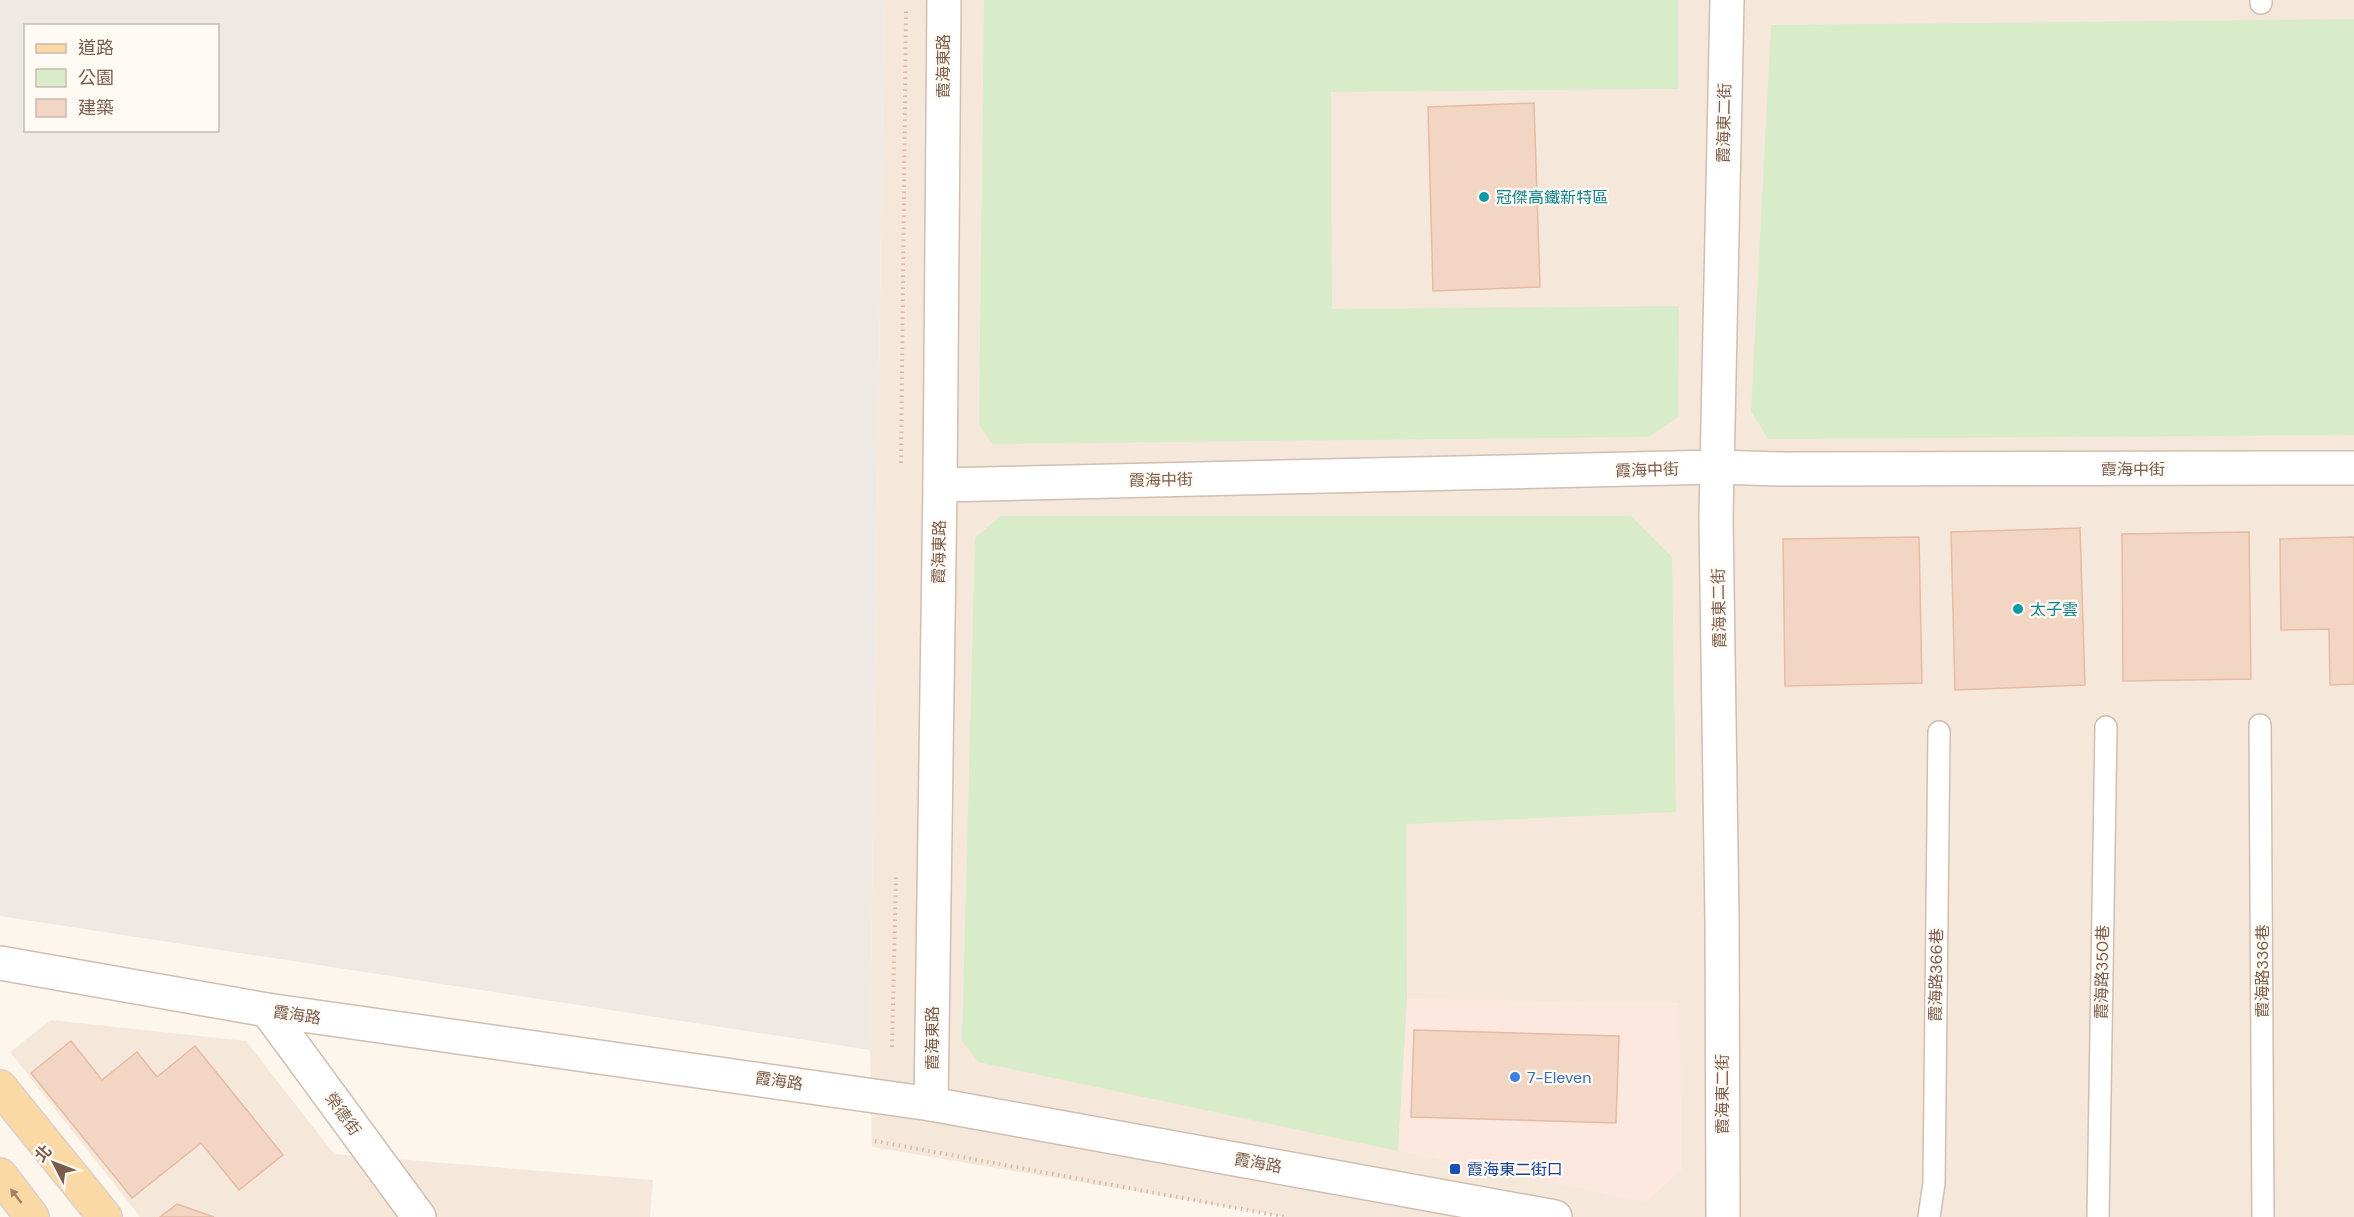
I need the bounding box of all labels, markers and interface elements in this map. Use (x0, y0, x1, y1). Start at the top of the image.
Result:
legend (24, 24, 219, 132)
street label: 霞海東路 (933, 34, 954, 98)
text: 道路 (78, 36, 114, 60)
text: 公園 (78, 66, 114, 90)
street label: 霞海東二街 (1713, 83, 1735, 163)
text: 建築 (78, 96, 114, 120)
place label: 冠傑高鐵新特區 (1496, 187, 1608, 208)
marker: 冠傑高鐵新特區 (1477, 190, 1491, 204)
street label: 霞海中街 (1615, 458, 1679, 482)
street label: 霞海中街 (2101, 459, 2165, 480)
street label: 霞海中街 (1129, 469, 1193, 491)
street label: 霞海東路 (928, 520, 950, 584)
street label: 霞海東二街 (1708, 568, 1730, 648)
place label: 太子雲 (2030, 599, 2078, 620)
marker: 太子雲 (2011, 602, 2025, 616)
street label: 霞海路350巷 (2091, 925, 2113, 1019)
street label: 霞海路336巷 (2252, 925, 2273, 1017)
street label: 霞海路366巷 (1925, 928, 1947, 1022)
street label: 霞海路 (272, 1001, 322, 1029)
street label: 霞海東路 (922, 1006, 943, 1070)
street label: 霞海東二街 (1712, 1054, 1733, 1134)
street label: 霞海路 (754, 1067, 804, 1095)
place label: 7-Eleven (1527, 1067, 1591, 1088)
marker: 7-Eleven (1508, 1070, 1522, 1084)
street label: 榮德街 (320, 1088, 366, 1140)
north arrow (24, 1133, 84, 1193)
text: 北 (30, 1140, 56, 1166)
street label: 霞海路 (1233, 1148, 1283, 1178)
place label: 霞海東二街口 (1467, 1159, 1563, 1180)
marker: 霞海東二街口 (1448, 1162, 1462, 1176)
one-way arrow (10, 1188, 23, 1204)

